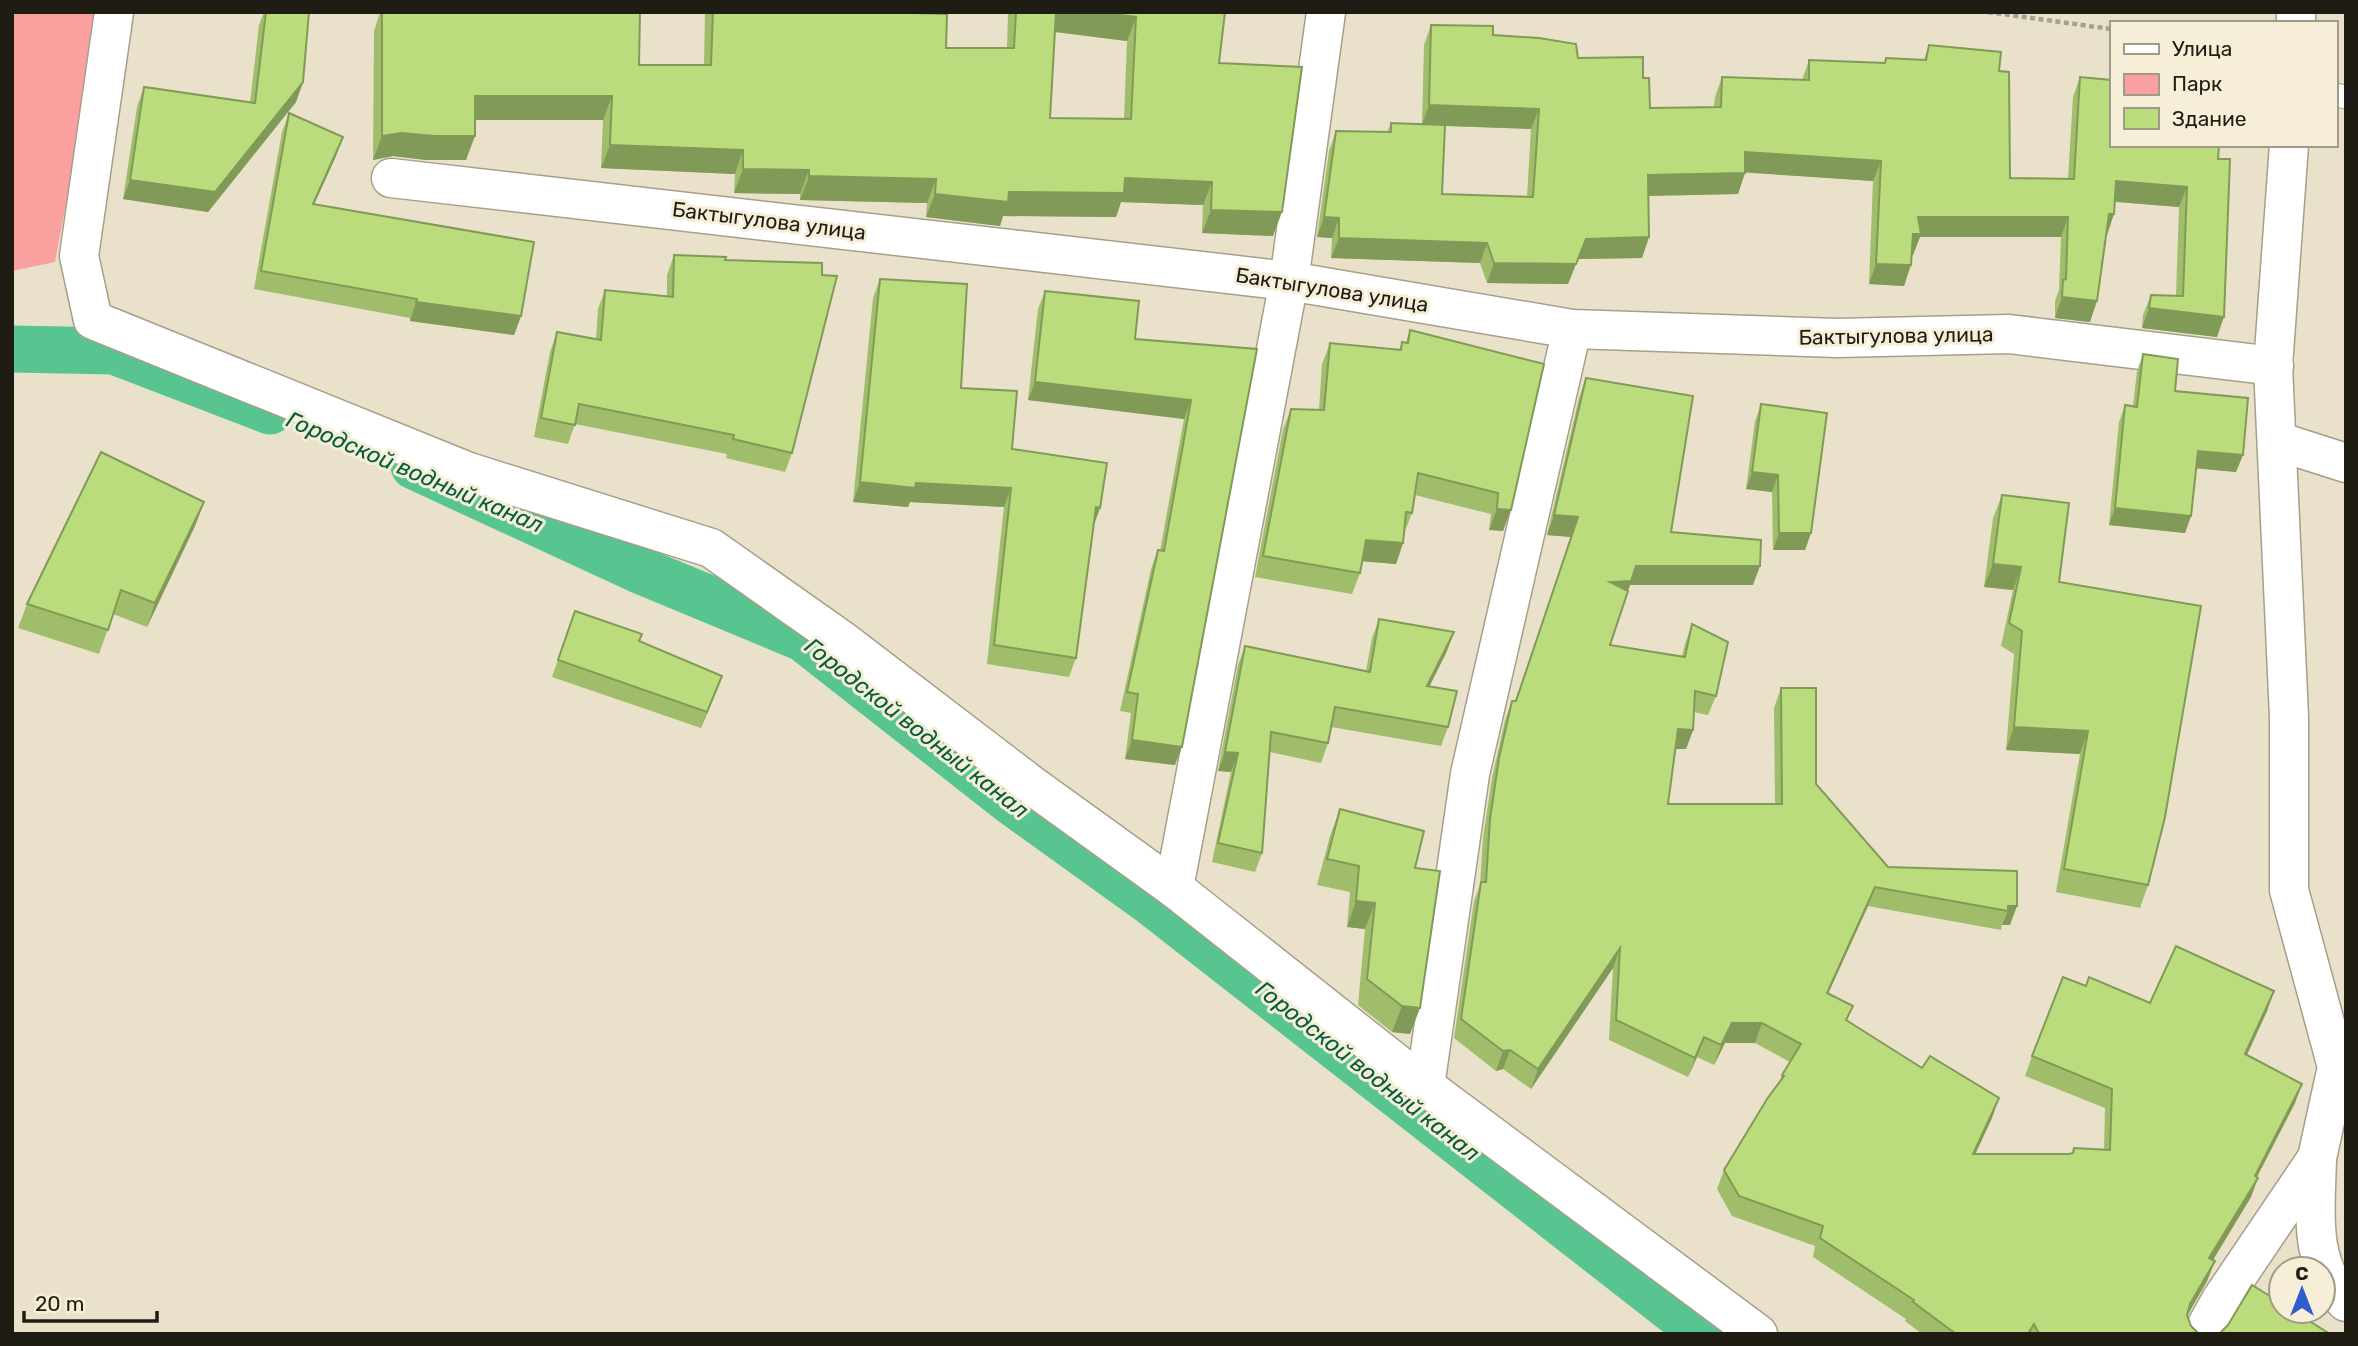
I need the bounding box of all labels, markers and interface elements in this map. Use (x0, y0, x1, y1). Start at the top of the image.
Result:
legend (2110, 21, 2337, 147)
text: Улица (2172, 36, 2232, 61)
text: Парк (2172, 71, 2222, 96)
text: Здание (2172, 106, 2247, 131)
street label: Бактыгулова улица (671, 196, 867, 245)
street label: Бактыгулова улица (1234, 262, 1430, 317)
street label: Бактыгулова улица (1798, 321, 1994, 350)
water label: Городской водный канал (283, 405, 547, 539)
water label: Городской водный канал (800, 632, 1034, 824)
water label: Городской водный канал (1251, 975, 1485, 1167)
north arrow (2267, 1255, 2337, 1325)
text: С (2295, 1262, 2309, 1285)
scale bar (24, 1280, 158, 1324)
text: 20 m (35, 1291, 84, 1316)

